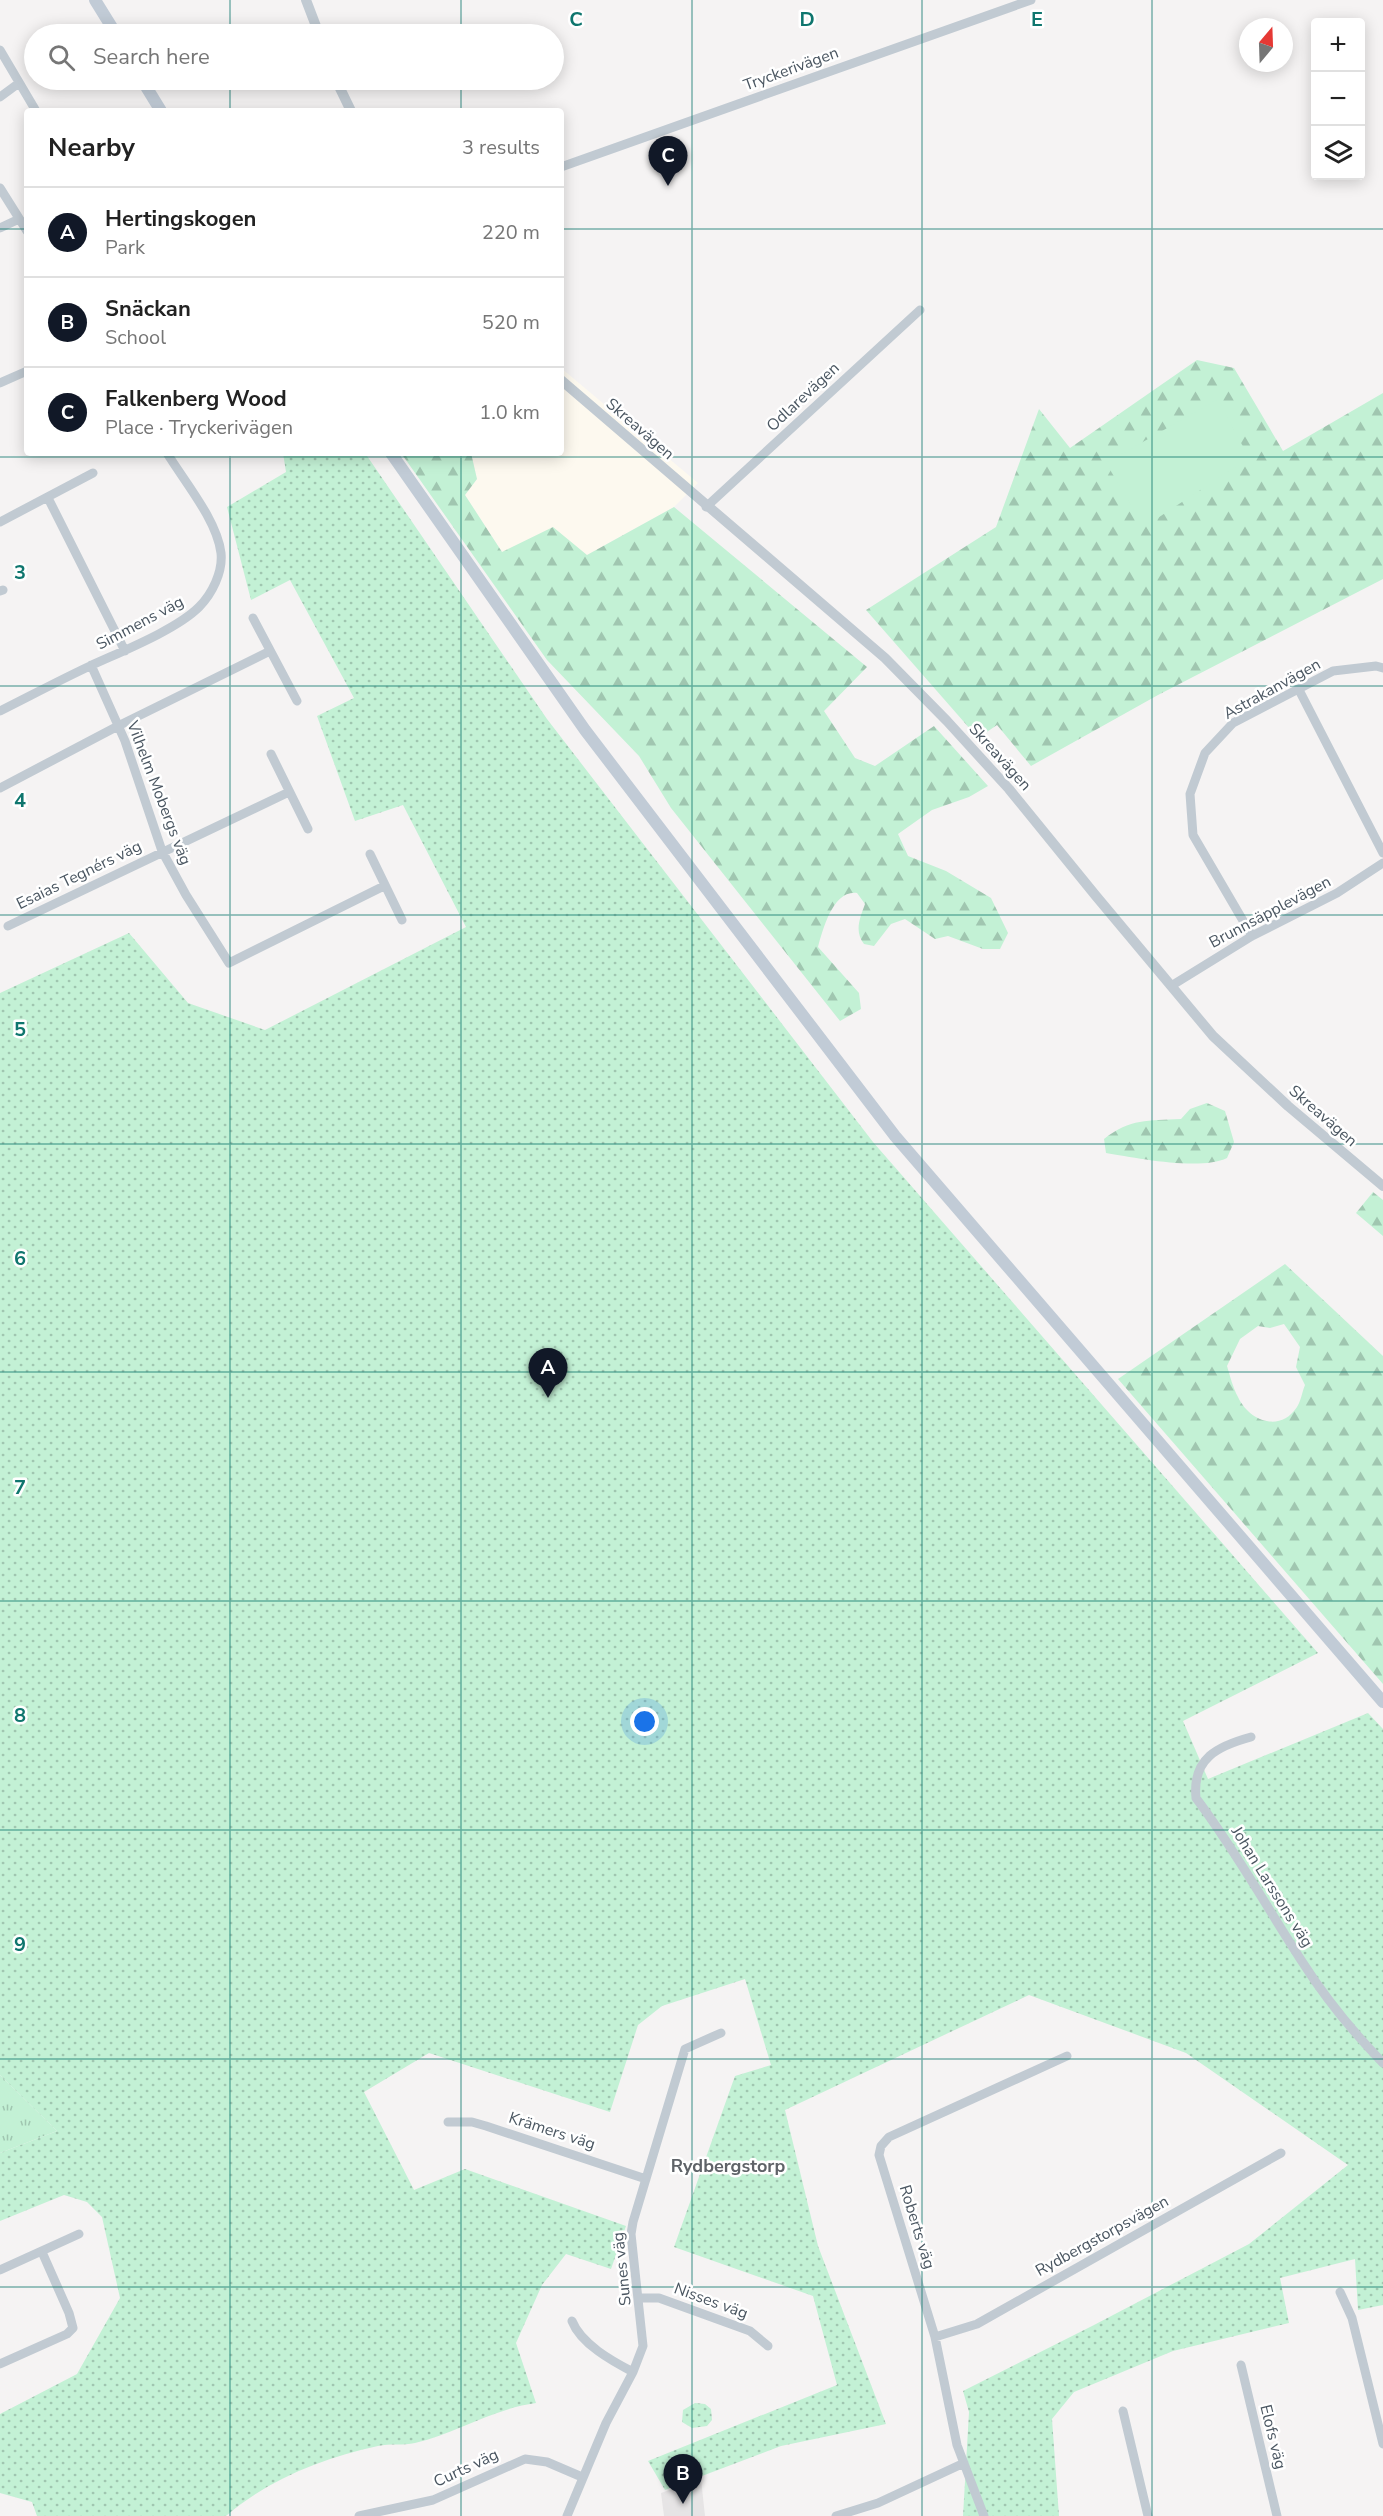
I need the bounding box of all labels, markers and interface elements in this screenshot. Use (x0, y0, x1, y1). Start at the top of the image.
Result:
text: C (569, 6, 583, 33)
text: D (799, 6, 815, 33)
text: E (1031, 6, 1043, 33)
north arrow (1239, 18, 1293, 72)
map controls (1311, 18, 1365, 180)
button: + (1311, 18, 1365, 72)
search box (24, 24, 564, 90)
icon: search (45, 41, 78, 74)
text: Search here (93, 42, 210, 72)
street label: Tryckerivägen (741, 42, 841, 96)
button: − (1311, 72, 1365, 126)
button: layers (1311, 126, 1365, 180)
text: Nearby (48, 130, 135, 165)
text: 3 results (462, 134, 540, 161)
pin: C (648, 136, 688, 186)
text: Hertingskogen (105, 204, 256, 234)
text: A (60, 219, 75, 246)
text: 220 m (482, 219, 540, 246)
text: Park (105, 234, 145, 261)
text: Snäckan (105, 294, 191, 324)
text: B (61, 309, 74, 336)
text: 520 m (482, 309, 540, 336)
text: School (105, 324, 166, 351)
street label: Odlarevägen (762, 357, 844, 437)
text: Falkenberg Wood (105, 384, 287, 414)
street label: Skreavägen (601, 393, 679, 465)
text: C (61, 399, 74, 426)
text: 1.0 km (479, 399, 540, 426)
text: Place · Tryckerivägen (105, 414, 293, 441)
text: 3 (14, 559, 26, 586)
street label: Simmens väg (92, 591, 188, 655)
street label: Astrakanvägen (1219, 653, 1325, 725)
street label: Vilhelm Mobergs väg (121, 717, 197, 868)
street label: Skreavägen (964, 718, 1036, 796)
text: 4 (14, 787, 26, 814)
street label: Esaias Tegnérs väg (13, 835, 145, 915)
street label: Brunnsäpplevägen (1205, 871, 1335, 953)
text: 5 (14, 1016, 26, 1043)
street label: Skreavägen (1284, 1080, 1362, 1152)
text: 6 (14, 1245, 26, 1272)
pin: A (528, 1348, 568, 1398)
text: 7 (14, 1474, 26, 1501)
text: 8 (14, 1702, 26, 1729)
your location (630, 1707, 659, 1736)
street label: Johan Larssons väg (1225, 1821, 1318, 1952)
text: 9 (14, 1931, 26, 1958)
street label: Krämers väg (506, 2107, 598, 2155)
district label: Rydbergstorp (671, 2154, 785, 2178)
street label: Roberts väg (894, 2182, 940, 2272)
street label: Rydbergstorpsvägen (1031, 2190, 1173, 2282)
street label: Sunes väg (607, 2231, 637, 2307)
street label: Nisses väg (671, 2277, 751, 2325)
street label: Elofs väg (1254, 2402, 1292, 2472)
street label: Curts väg (430, 2443, 502, 2493)
pin: B (664, 2454, 702, 2504)

